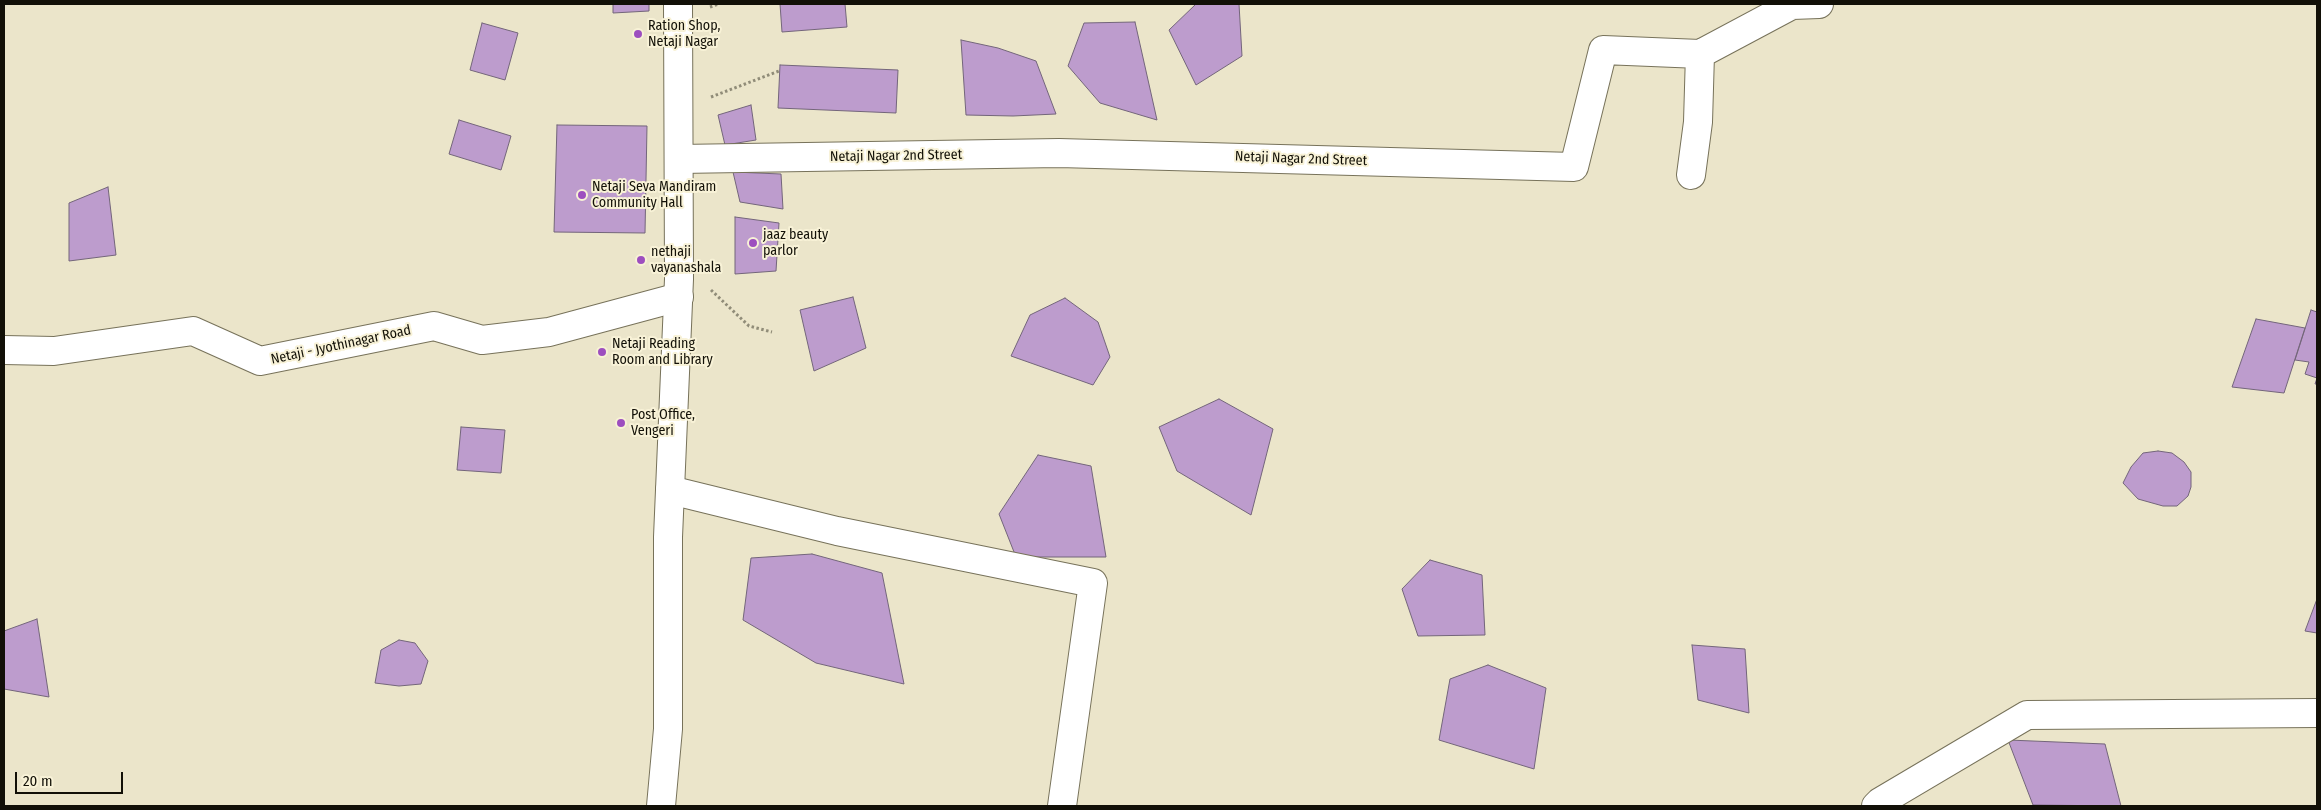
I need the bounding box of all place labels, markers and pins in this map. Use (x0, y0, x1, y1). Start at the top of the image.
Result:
place label: Ration Shop, Netaji Nagar (648, 18, 720, 50)
marker: Ration Shop, Netaji Nagar (632, 28, 644, 40)
place label: Netaji Seva Mandiram Community Hall (592, 179, 716, 212)
marker: Netaji Seva Mandiram Community Hall (576, 189, 588, 201)
place label: jaaz beauty parlor (763, 227, 828, 260)
marker: jaaz beauty parlor (747, 237, 759, 249)
place label: nethaji vayanashala (651, 244, 721, 276)
marker: nethaji vayanashala (635, 254, 647, 266)
place label: Netaji Reading Room and Library (612, 336, 713, 368)
marker: Netaji Reading Room and Library (596, 346, 608, 358)
place label: Post Office, Vengeri (631, 407, 695, 440)
marker: Post Office, Vengeri (615, 417, 627, 429)

